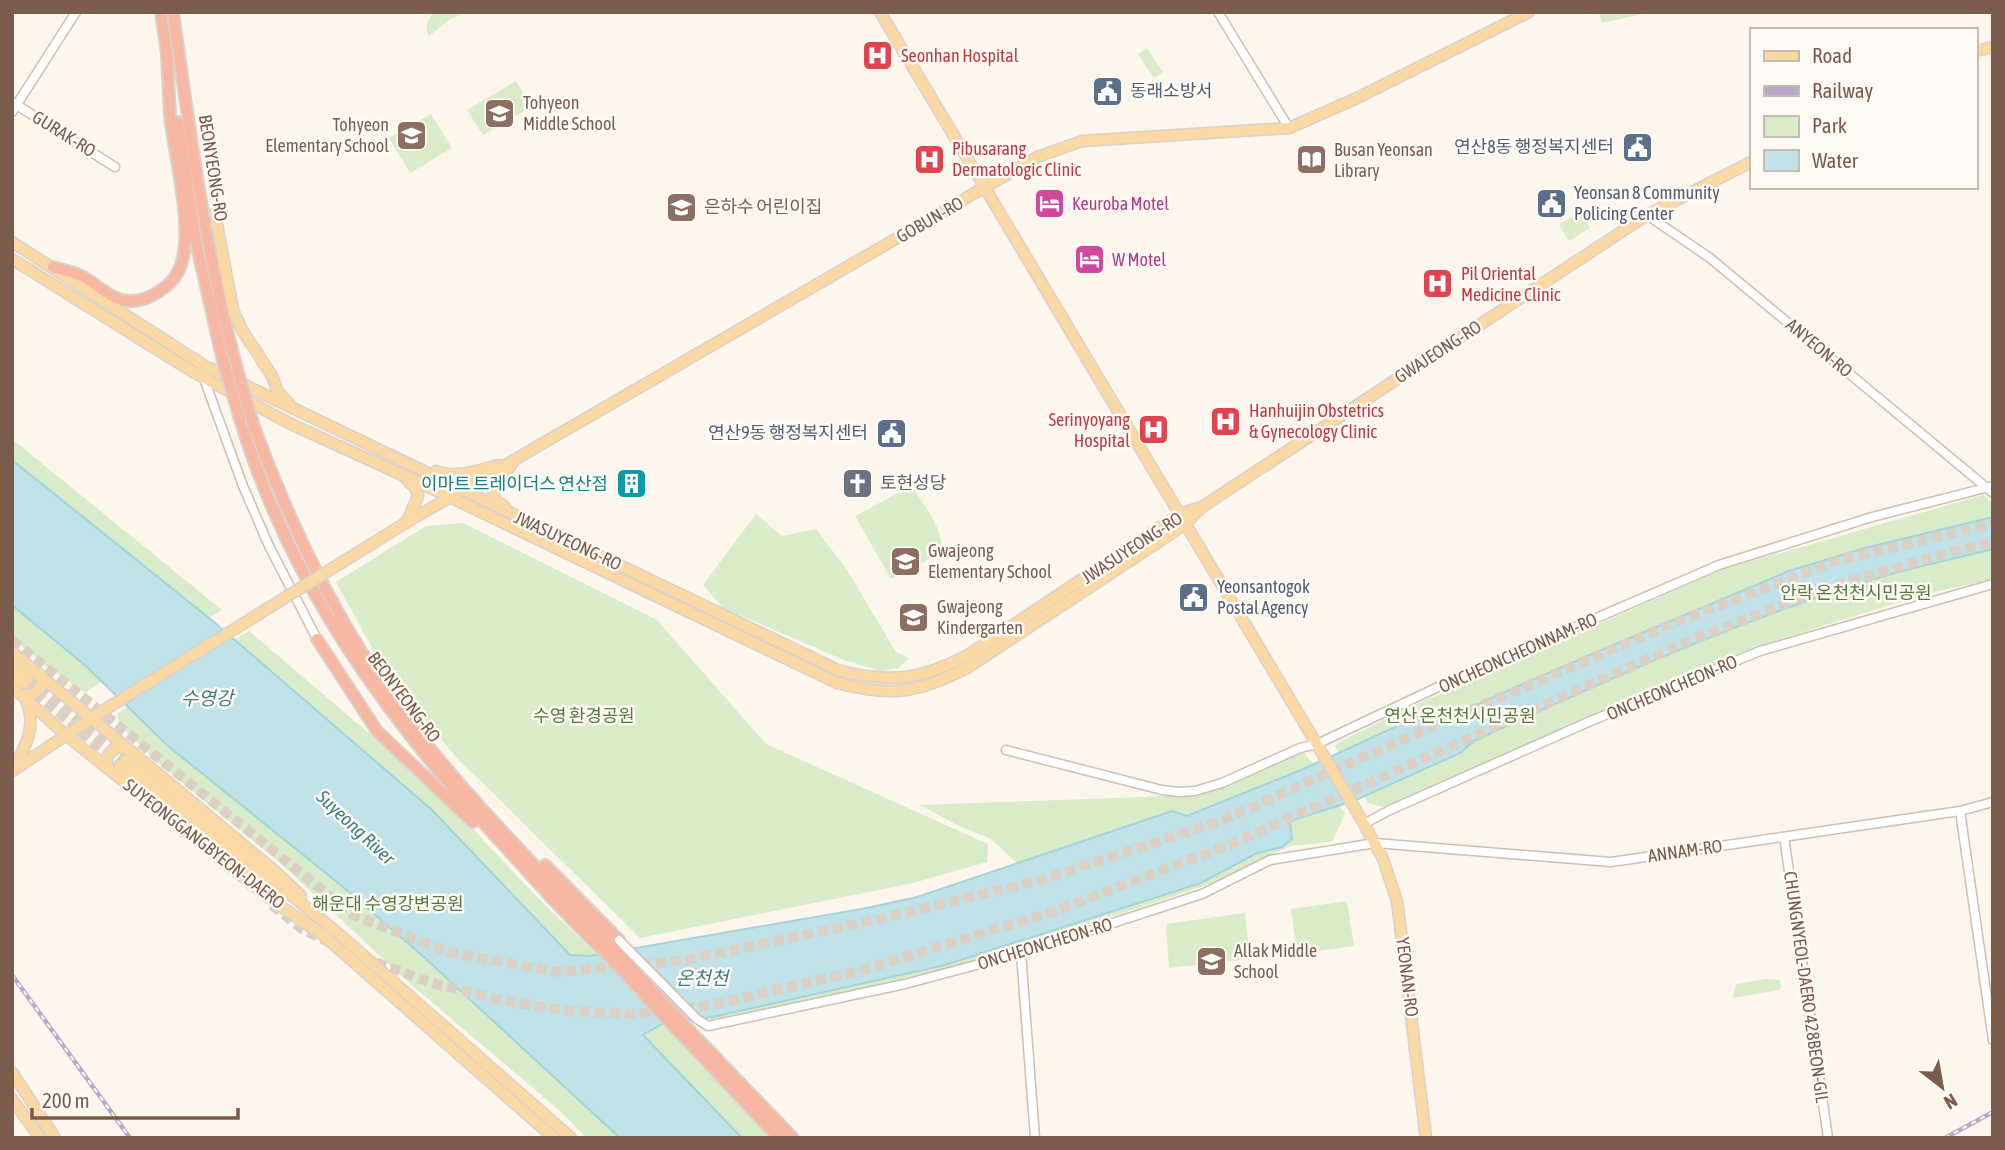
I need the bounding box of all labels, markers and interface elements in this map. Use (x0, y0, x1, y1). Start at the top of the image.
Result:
legend (1750, 28, 1977, 189)
hospital icon: Seonhan Hospital (861, 39, 895, 73)
text: Road (1812, 43, 1852, 67)
place label: Seonhan Hospital (901, 45, 1019, 66)
public building icon: 동래소방서 (1090, 74, 1124, 108)
text: Railway (1812, 78, 1874, 102)
place label: 동래소방서 (1130, 80, 1213, 101)
place label: Tohyeon Middle School (523, 92, 616, 134)
school or university icon: Tohyeon Middle School (483, 96, 517, 130)
street label: GURAK-RO (29, 106, 100, 161)
street label: BEONYEONG-RO (195, 113, 232, 223)
text: Park (1812, 113, 1847, 137)
place label: Tohyeon Elementary School (265, 114, 389, 156)
school or university icon: Tohyeon Elementary School (395, 118, 429, 152)
public building icon: 연산8동 행정복지센터 (1620, 130, 1654, 164)
place label: 연산8동 행정복지센터 (1454, 136, 1614, 157)
place label: Pibusarang Dermatologic Clinic (952, 138, 1081, 180)
place label: Busan Yeonsan Library (1334, 139, 1433, 181)
hospital icon: Pibusarang Dermatologic Clinic (912, 142, 946, 176)
library icon: Busan Yeonsan Library (1294, 143, 1328, 177)
text: Water (1812, 148, 1859, 172)
place label: Yeonsan 8 Community Policing Center (1574, 182, 1720, 224)
public building icon: Yeonsan 8 Community Policing Center (1534, 186, 1568, 220)
hotel icon: Keuroba Motel (1032, 187, 1066, 221)
school or university icon: 은하수 어린이집 (664, 190, 698, 224)
street label: GOBUN-RO (893, 192, 967, 247)
place label: Keuroba Motel (1072, 193, 1169, 214)
place label: 은하수 어린이집 (704, 196, 822, 217)
hotel icon: W Motel (1072, 243, 1106, 277)
place label: W Motel (1112, 249, 1166, 270)
place label: Pil Oriental Medicine Clinic (1461, 263, 1561, 305)
hospital icon: Pil Oriental Medicine Clinic (1421, 267, 1455, 301)
street label: ANYEON-RO (1782, 314, 1857, 381)
street label: GWAJEONG-RO (1391, 316, 1485, 387)
place label: Hanhuijin Obstetrics & Gynecology Clinic (1249, 400, 1384, 442)
hospital icon: Hanhuijin Obstetrics & Gynecology Clinic (1209, 404, 1243, 438)
place label: Serinyoyang Hospital (1048, 409, 1130, 451)
hospital icon: Serinyoyang Hospital (1136, 413, 1170, 447)
public building icon: 연산9동 행정복지센터 (874, 416, 908, 450)
place label: 연산9동 행정복지센터 (708, 422, 868, 443)
church icon: 토현성당 (840, 466, 874, 500)
building icon: 이마트 트레이더스 연산점 (614, 467, 648, 501)
place label: 토현성당 (880, 472, 946, 493)
place label: 이마트 트레이더스 연산점 (421, 473, 608, 494)
street label: JWASUYEONG-RO (511, 507, 625, 574)
street label: JWASUYEONG-RO (1078, 507, 1186, 588)
place label: Gwajeong Elementary School (928, 540, 1052, 582)
school or university icon: Gwajeong Elementary School (888, 544, 922, 578)
place label: Yeonsantogok Postal Agency (1217, 576, 1310, 618)
public building icon: Yeonsantogok Postal Agency (1177, 580, 1211, 614)
park label: 안락 온천천시민공원 (1780, 582, 1932, 603)
place label: Gwajeong Kindergarten (937, 596, 1023, 638)
school or university icon: Gwajeong Kindergarten (897, 600, 931, 634)
street label: ONCHEONCHEONNAM-RO (1435, 608, 1600, 697)
street label: BEONYEONG-RO (364, 647, 445, 746)
street label: ONCHEONCHEON-RO (1603, 651, 1740, 724)
water label: 수영강 (181, 687, 236, 709)
park label: 수영 환경공원 (533, 705, 635, 726)
park label: 연산 온천천시민공원 (1384, 705, 1536, 726)
street label: SUYEONGGANGBYEON-DAERO (120, 774, 289, 913)
water label: Suyeong River (312, 785, 401, 870)
street label: ANNAM-RO (1646, 835, 1723, 866)
street label: CHUNGNYEOL-DAERO 428BEON-GIL (1780, 870, 1833, 1104)
park label: 해운대 수영강변공원 (312, 893, 464, 914)
street label: ONCHEONCHEON-RO (975, 913, 1115, 974)
street label: YEONAN-RO (1392, 936, 1423, 1018)
place label: Allak Middle School (1234, 940, 1317, 982)
school or university icon: Allak Middle School (1194, 944, 1228, 978)
water label: 온천천 (676, 967, 730, 989)
north arrow (1907, 1052, 1977, 1122)
scale bar (32, 1076, 238, 1120)
text: 200 m (42, 1088, 90, 1112)
text: N (1940, 1089, 1961, 1114)

